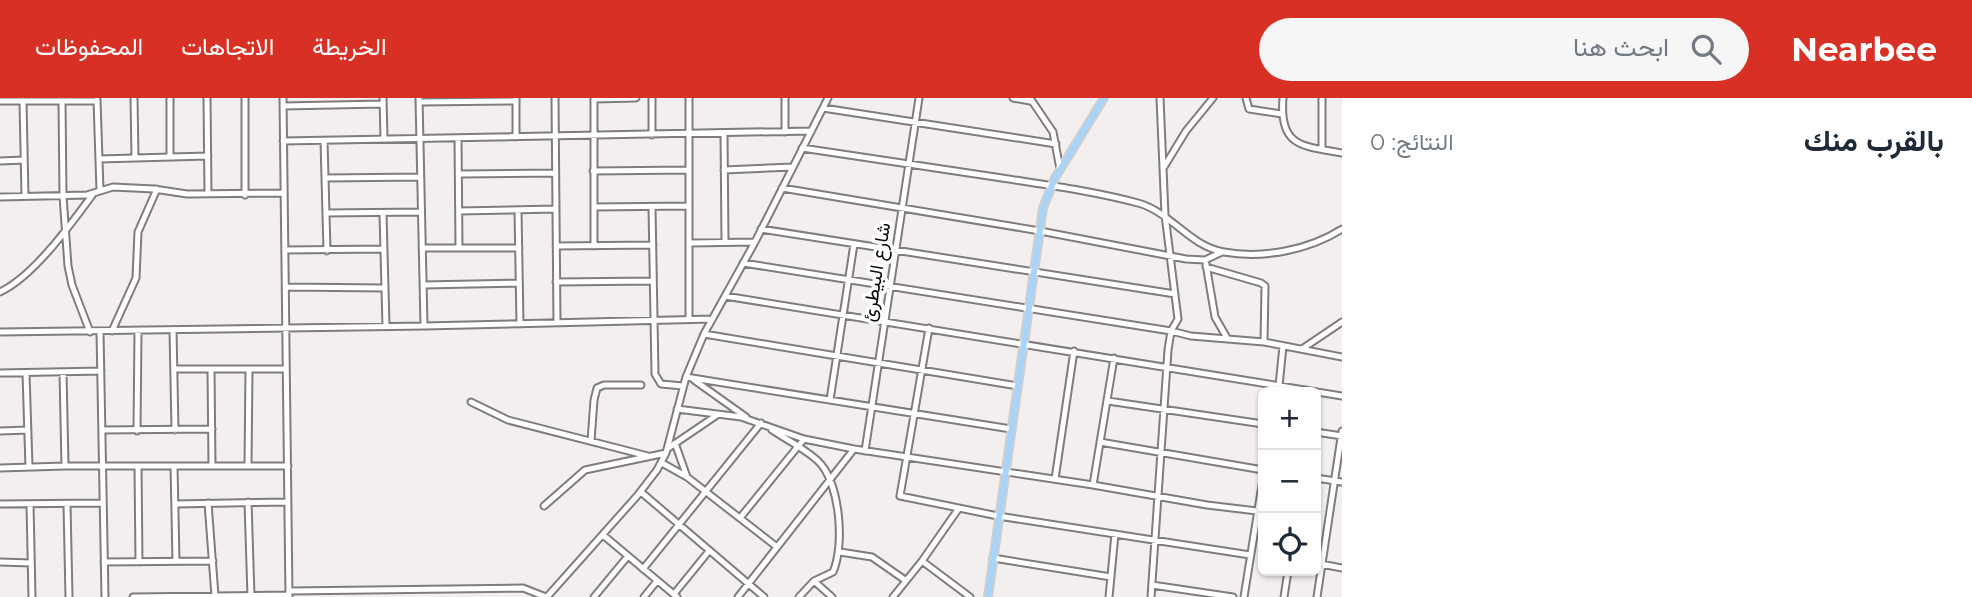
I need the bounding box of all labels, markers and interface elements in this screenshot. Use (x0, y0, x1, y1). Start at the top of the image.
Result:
search box (1259, 18, 1749, 81)
text: Nearbee (1791, 29, 1937, 69)
icon: search (1687, 30, 1725, 68)
text: ابحث هنا (1573, 31, 1669, 63)
text: المحفوظات (35, 32, 143, 61)
text: الاتجاهات (181, 32, 274, 61)
text: الخريطة (312, 32, 387, 61)
text: بالقرب منك (1804, 122, 1944, 159)
text: النتائج: 0 (1370, 128, 1454, 156)
street label: شارع البيطرئ (857, 221, 896, 323)
map controls (1258, 387, 1321, 576)
button: + (1258, 387, 1321, 450)
button: − (1258, 450, 1321, 513)
button: locate (1258, 513, 1321, 576)

